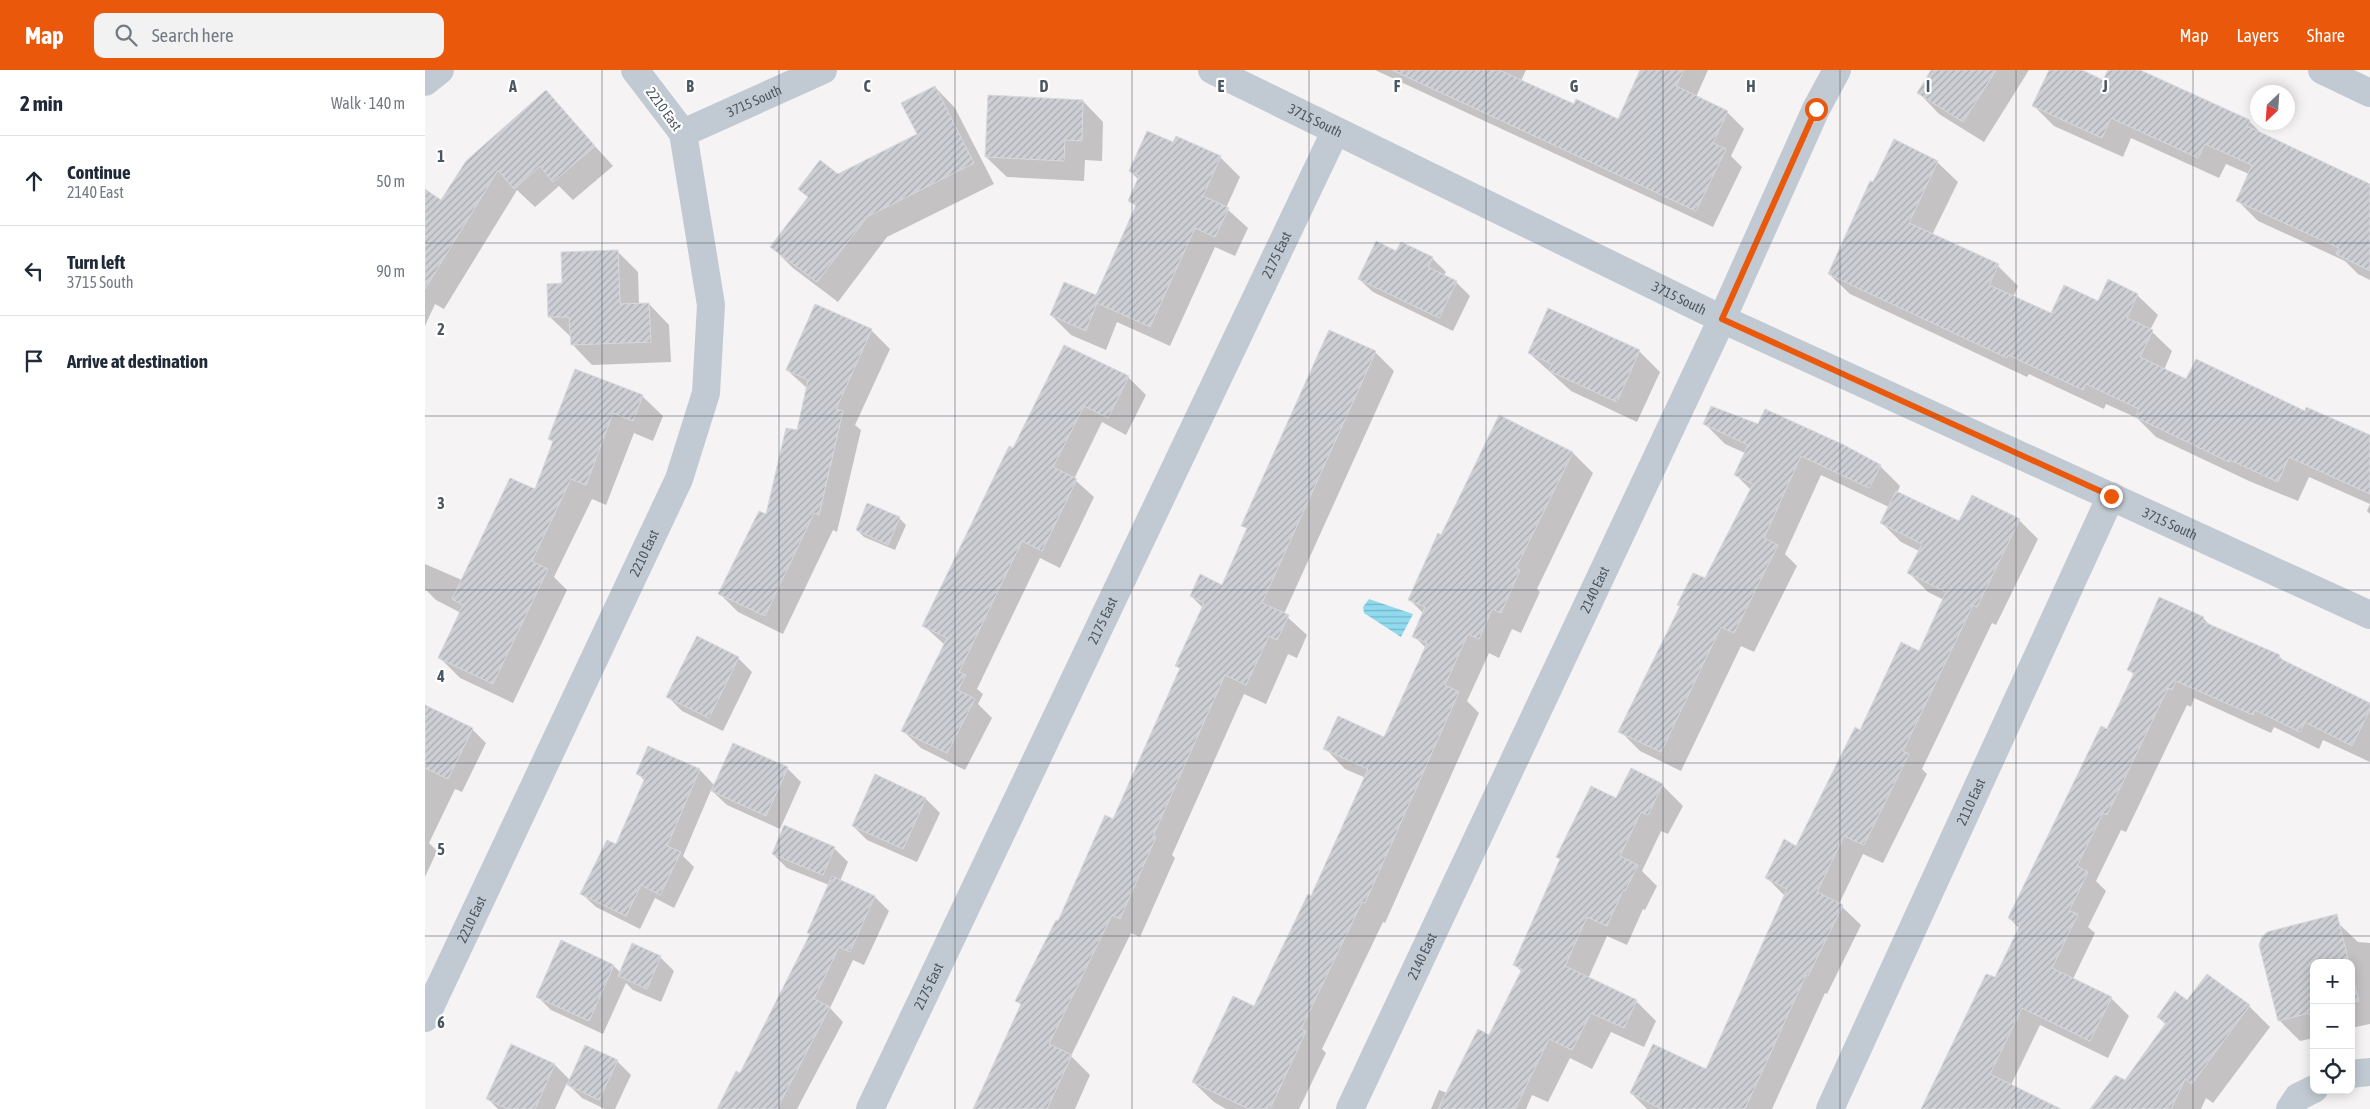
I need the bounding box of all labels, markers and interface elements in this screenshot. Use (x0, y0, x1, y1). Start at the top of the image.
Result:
search box (94, 13, 444, 58)
icon: search (112, 21, 140, 49)
text: Map (25, 22, 64, 49)
text: Search here (152, 24, 234, 46)
text: Map (2179, 25, 2208, 46)
text: Layers (2236, 25, 2279, 46)
text: Share (2307, 25, 2345, 46)
text: A (508, 77, 517, 95)
text: B (686, 77, 694, 95)
text: C (863, 77, 871, 95)
text: D (1040, 77, 1049, 95)
text: E (1218, 77, 1225, 95)
text: F (1394, 77, 1401, 95)
text: G (1570, 77, 1579, 95)
text: H (1746, 77, 1756, 95)
text: I (1926, 77, 1930, 95)
text: J (2101, 77, 2108, 95)
street label: 3715 South (724, 82, 784, 120)
street label: 2210 East (643, 84, 685, 134)
north arrow (2250, 85, 2295, 130)
text: 2 min (20, 91, 63, 115)
text: Walk · 140 m (331, 94, 405, 112)
route start (1805, 98, 1828, 121)
street label: 3715 South (1286, 100, 1345, 140)
text: 1 (437, 147, 445, 165)
text: Continue (67, 161, 131, 183)
icon: ahead (20, 167, 48, 195)
text: 50 m (376, 172, 405, 190)
text: 2140 East (67, 183, 124, 201)
street label: 2175 East (1259, 229, 1294, 281)
text: Turn left (67, 251, 125, 273)
icon: left (20, 257, 48, 285)
text: 90 m (376, 262, 405, 280)
text: 3715 South (67, 273, 134, 291)
street label: 3715 South (1650, 278, 1709, 318)
text: 2 (437, 320, 445, 338)
icon: arrive (20, 347, 48, 375)
text: Arrive at destination (67, 350, 208, 372)
route end (2100, 485, 2123, 508)
text: 3 (437, 494, 445, 512)
street label: 3715 South (2140, 504, 2200, 543)
street label: 2210 East (626, 527, 662, 579)
street label: 2140 East (1577, 564, 1612, 616)
street label: 2175 East (1085, 595, 1120, 646)
text: 4 (436, 667, 445, 685)
street label: 2110 East (1953, 776, 1988, 828)
text: 5 (437, 840, 445, 858)
street label: 2210 East (454, 893, 489, 945)
street label: 2140 East (1404, 930, 1440, 982)
map controls (2310, 959, 2355, 1094)
button: + (2310, 959, 2355, 1004)
street label: 2175 East (911, 960, 946, 1012)
button: − (2310, 1004, 2355, 1049)
text: 6 (437, 1013, 445, 1031)
button: locate (2310, 1049, 2355, 1094)

